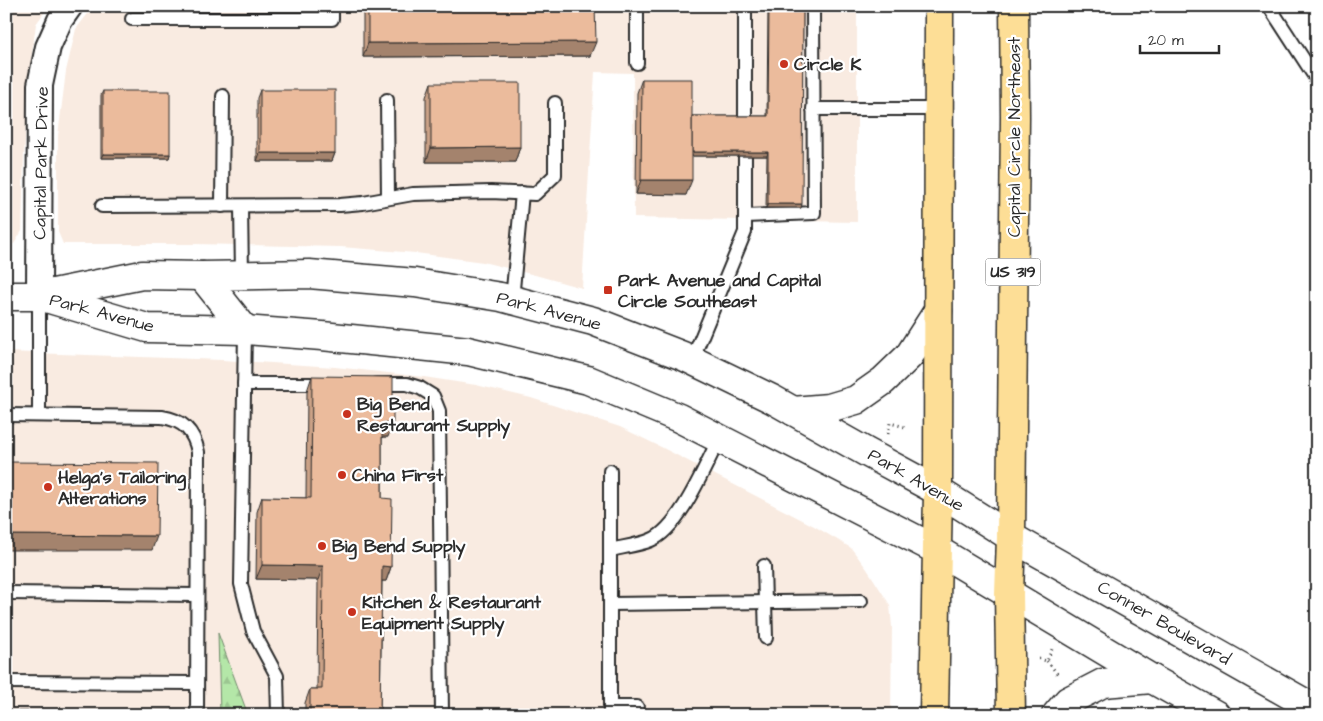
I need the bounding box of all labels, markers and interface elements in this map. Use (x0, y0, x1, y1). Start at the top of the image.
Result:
scale bar (1140, 22, 1219, 54)
text: 20 m (1148, 30, 1184, 51)
street label: Capital Circle Northeast (1002, 36, 1027, 237)
place label: Circle K (794, 52, 863, 77)
marker: Circle K (778, 58, 790, 70)
street label: Capital Park Drive (27, 86, 55, 240)
road number: US 319 (986, 258, 1040, 286)
place label: Park Avenue and Capital Circle Southeast (618, 268, 821, 314)
marker: Park Avenue and Capital Circle Southeast (602, 284, 614, 296)
street label: Park Avenue (494, 285, 604, 337)
street label: Park Avenue (47, 287, 157, 339)
place label: Big Bend Restaurant Supply (357, 392, 510, 439)
marker: Big Bend Restaurant Supply (341, 408, 353, 420)
street label: Park Avenue (863, 442, 969, 518)
place label: China First (352, 463, 444, 488)
place label: Helga's Tailoring Alterations (58, 465, 187, 511)
marker: China First (336, 469, 348, 481)
marker: Helga's Tailoring Alterations (42, 481, 54, 493)
place label: Big Bend Supply (332, 534, 466, 560)
marker: Big Bend Supply (316, 540, 328, 552)
street label: Conner Boulevard (1093, 575, 1235, 671)
place label: Kitchen & Restaurant Equipment Supply (362, 590, 542, 637)
marker: Kitchen & Restaurant Equipment Supply (346, 606, 358, 618)

